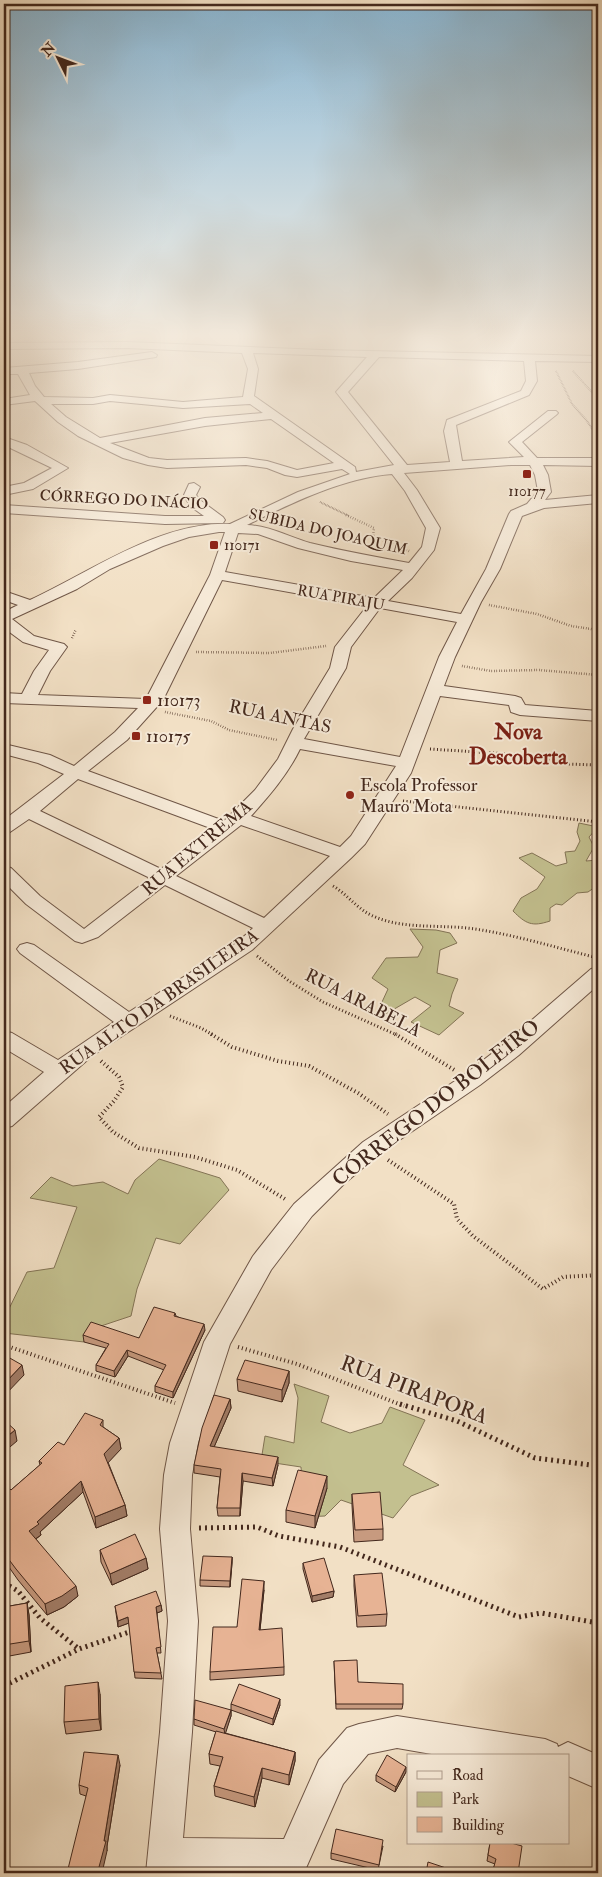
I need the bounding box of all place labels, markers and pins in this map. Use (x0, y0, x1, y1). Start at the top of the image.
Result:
marker: 110177 (521, 468, 533, 480)
place label: 110177 (508, 482, 546, 501)
place label: 110171 (224, 536, 260, 555)
marker: 110171 (208, 539, 220, 551)
place label: 110173 (157, 689, 200, 712)
marker: 110173 (141, 694, 153, 706)
place label: 110175 (146, 725, 191, 748)
marker: 110175 (130, 730, 142, 742)
place label: Escola Professor Mauro Mota (360, 774, 478, 818)
marker: Escola Professor Mauro Mota (344, 789, 356, 801)

